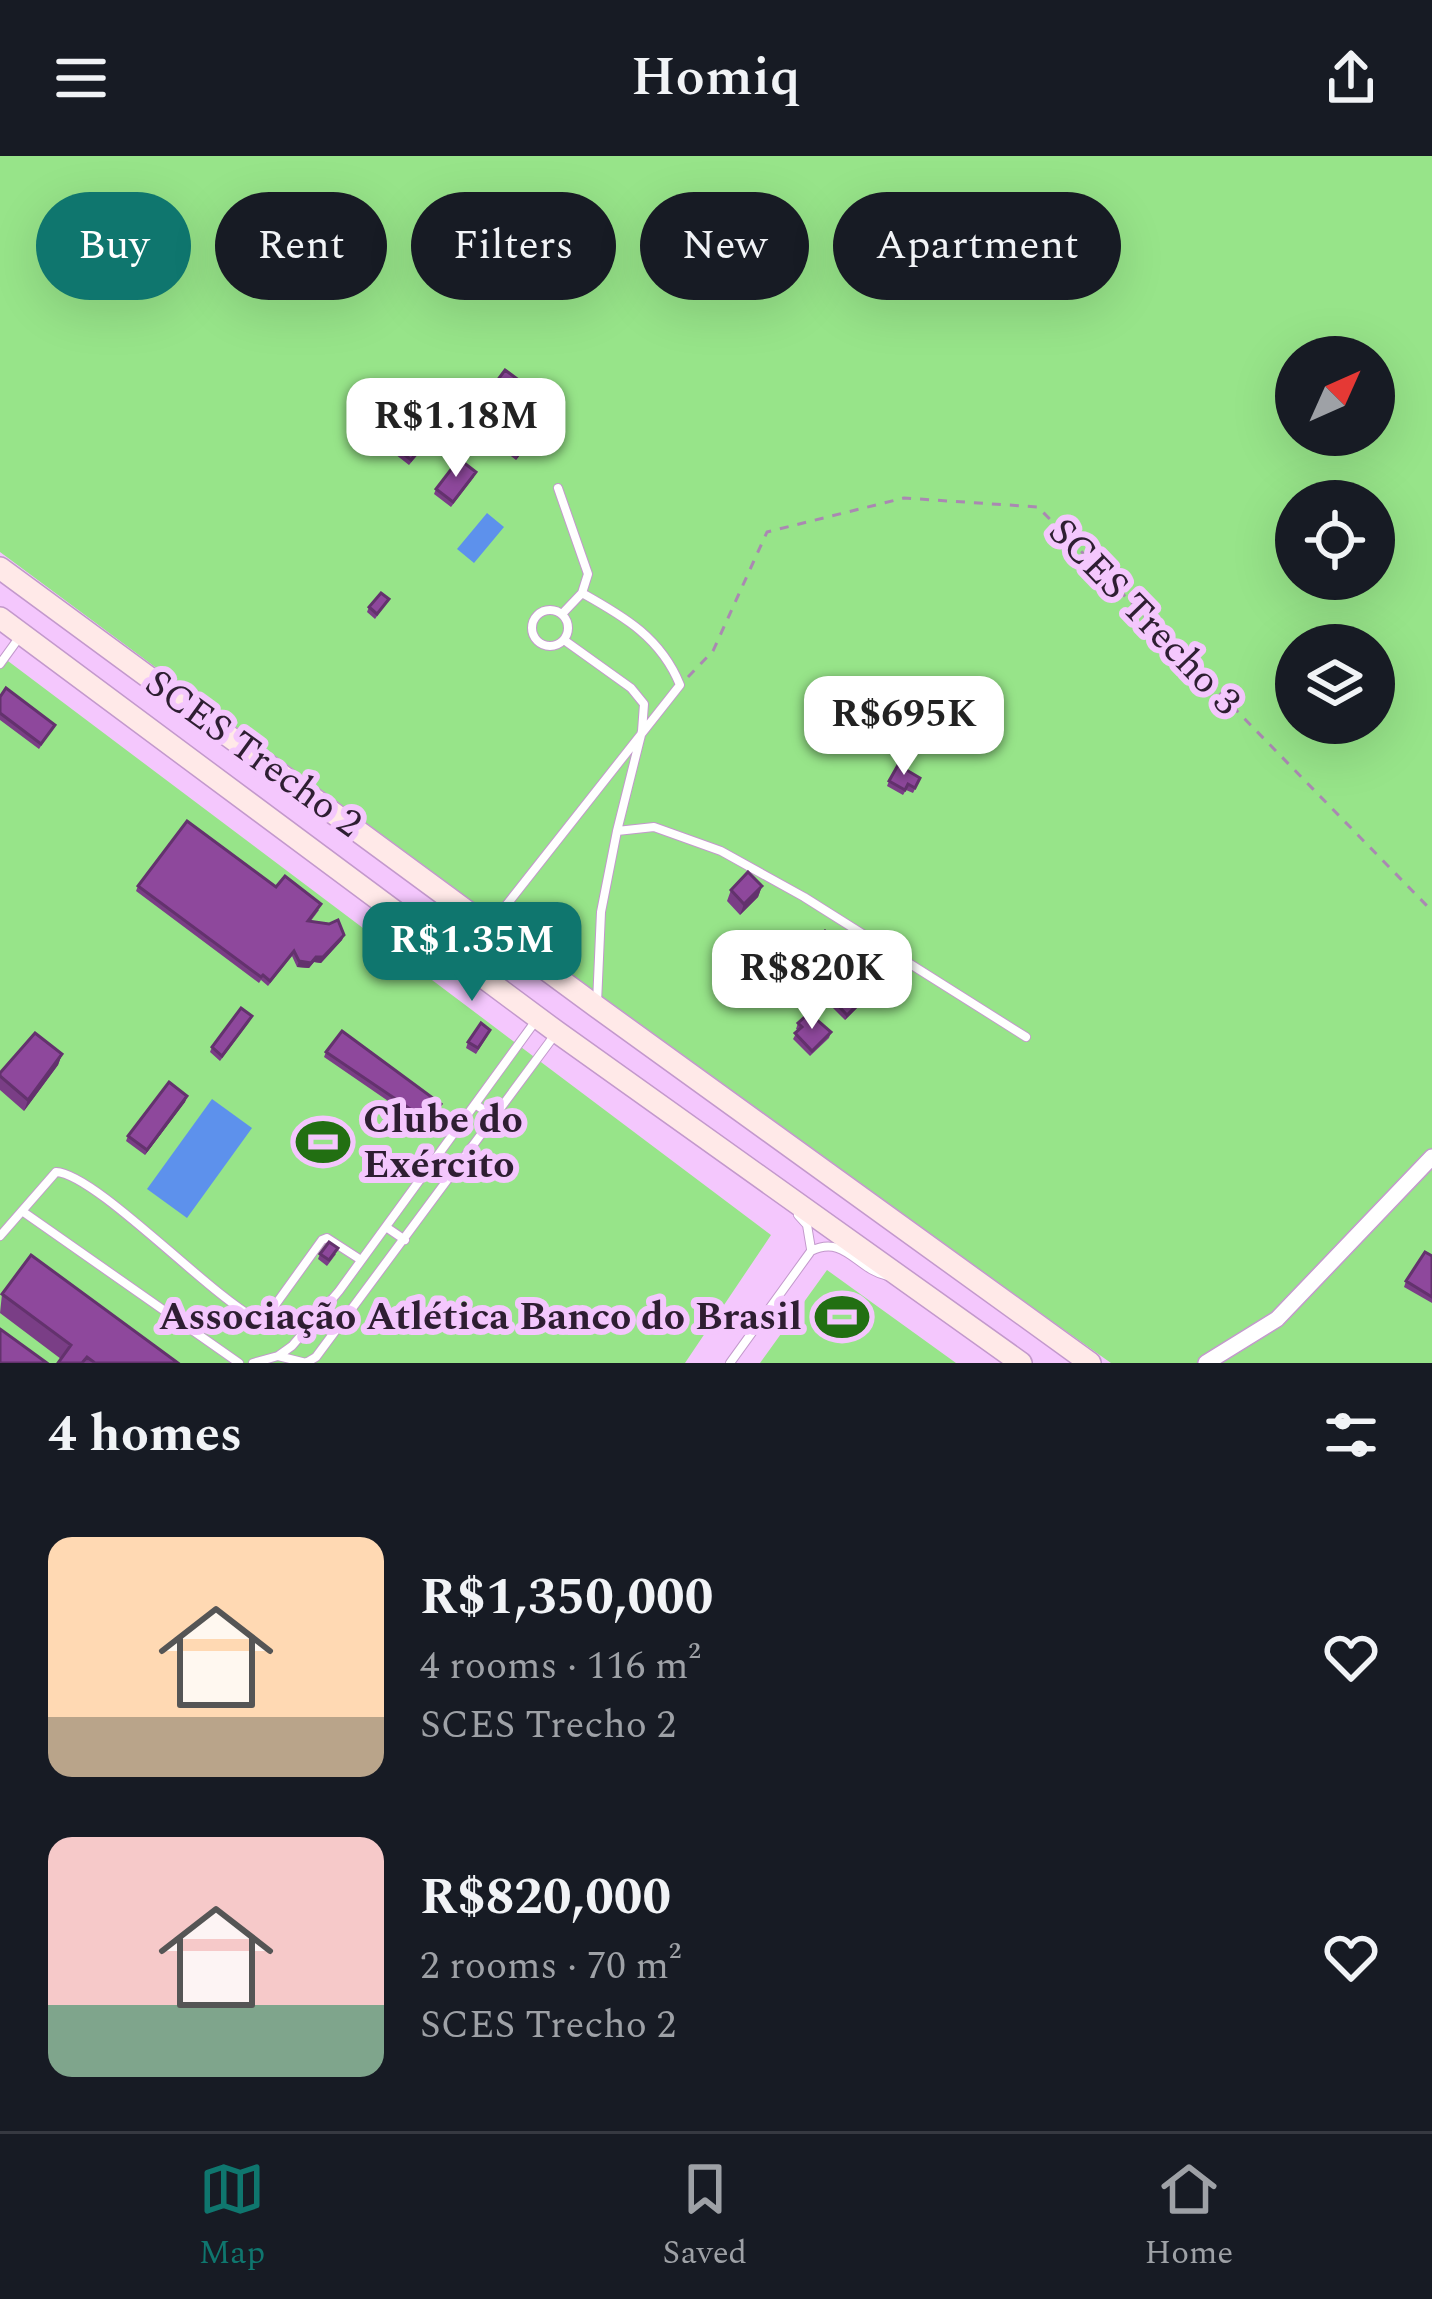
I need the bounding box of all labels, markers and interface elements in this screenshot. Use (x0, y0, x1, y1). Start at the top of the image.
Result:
text: Homiq (631, 37, 801, 119)
icon: menu (48, 45, 114, 111)
icon: share (1318, 45, 1384, 111)
chip: Buy (36, 192, 191, 300)
chip: Rent (215, 192, 387, 300)
chip: Filters (411, 192, 616, 300)
chip: New (640, 192, 809, 300)
chip: Apartment (833, 192, 1121, 300)
north arrow (1275, 336, 1395, 456)
map controls (1275, 336, 1395, 744)
pin: R$1.18M (345, 378, 567, 480)
text: R$1.18M (373, 387, 539, 446)
button: locate (1275, 480, 1395, 600)
street label: SCES Trecho 3 (1034, 504, 1254, 730)
button: layers (1275, 624, 1395, 744)
street label: SCES Trecho 2 (132, 655, 374, 853)
pin: R$695K (806, 676, 1002, 778)
text: R$695K (831, 685, 977, 744)
pin: R$1.35M (361, 902, 583, 1004)
text: R$1.35M (389, 911, 555, 970)
pin: R$820K (714, 930, 910, 1032)
text: R$820K (739, 939, 885, 998)
place label: Clube do Exército (363, 1091, 523, 1195)
sports icon: Clube do Exército (294, 1113, 352, 1171)
place label: Associação Atlética Banco do Brasil (159, 1288, 802, 1347)
sports icon: Associação Atlética Banco do Brasil (813, 1288, 871, 1346)
text: 4 homes (48, 1396, 242, 1474)
icon: filters (1318, 1402, 1384, 1468)
text: R$1,350,000 (420, 1559, 713, 1637)
icon: home (144, 1585, 288, 1729)
icon: heart (1318, 1624, 1384, 1690)
text: 4 rooms · 116 m² (420, 1637, 701, 1696)
text: SCES Trecho 2 (420, 1696, 676, 1755)
text: R$820,000 (420, 1859, 671, 1937)
icon: home (144, 1885, 288, 2029)
icon: heart (1318, 1924, 1384, 1990)
text: 2 rooms · 70 m² (420, 1937, 681, 1996)
text: SCES Trecho 2 (420, 1996, 676, 2055)
tab: Map (199, 2156, 265, 2278)
tab: Saved (662, 2156, 747, 2278)
tab: Home (1144, 2156, 1233, 2278)

